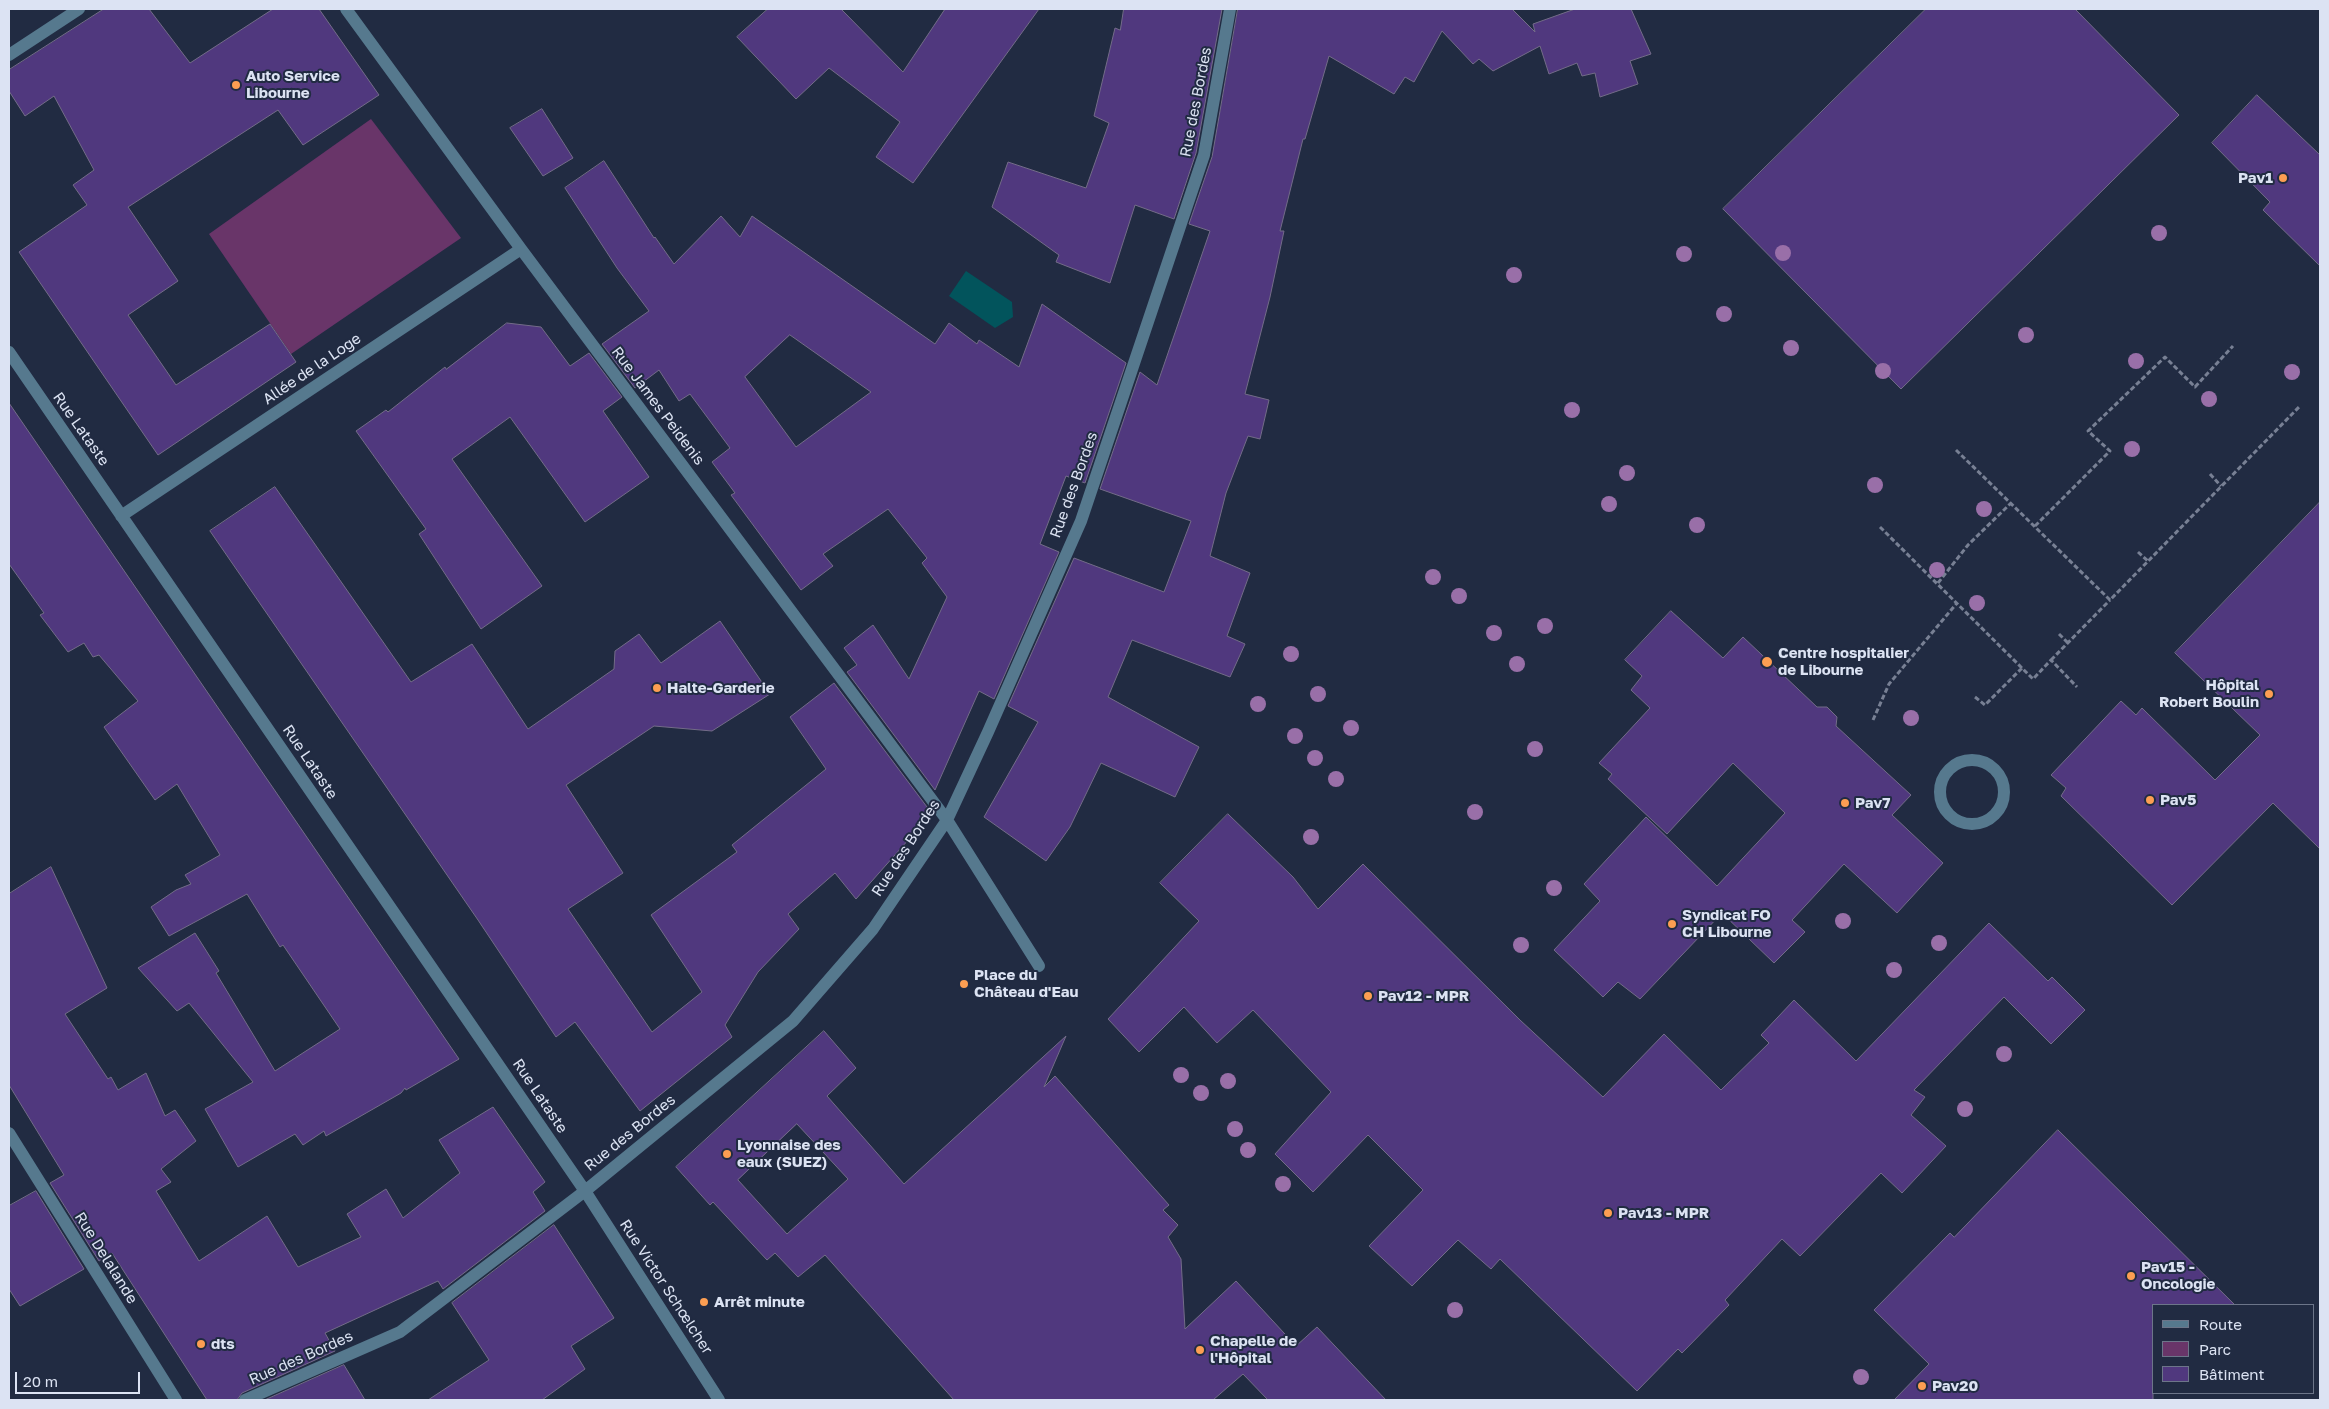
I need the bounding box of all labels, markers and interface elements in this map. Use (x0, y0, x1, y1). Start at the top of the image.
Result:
street label: Rue des Bordes (1177, 45, 1215, 159)
place label: Auto Service Libourne (246, 67, 340, 102)
marker: Auto Service Libourne (230, 79, 242, 91)
place label: Pav1 (2238, 169, 2273, 187)
marker: Pav1 (2277, 172, 2289, 184)
street label: Allée de la Loge (260, 330, 364, 408)
street label: Rue James Peidenis (608, 343, 708, 469)
street label: Rue Lataste (49, 389, 113, 469)
street label: Rue des Bordes (1046, 429, 1102, 541)
place label: Centre hospitalier de Libourne (1778, 644, 1909, 679)
marker: Centre hospitalier de Libourne (1760, 655, 1774, 669)
place label: Hôpital Robert Boulin (2159, 676, 2259, 711)
place label: Halte-Garderie (667, 679, 775, 697)
marker: Halte-Garderie (651, 682, 663, 694)
marker: Hôpital Robert Boulin (2263, 688, 2275, 700)
street label: Rue Lataste (279, 721, 341, 803)
place label: Pav5 (2160, 791, 2196, 809)
place label: Pav7 (1855, 794, 1890, 812)
marker: Pav5 (2144, 794, 2156, 806)
street label: Rue des Bordes (868, 796, 944, 900)
marker: Pav7 (1839, 797, 1851, 809)
place label: Syndicat FO CH Libourne (1682, 906, 1771, 941)
marker: Syndicat FO CH Libourne (1666, 918, 1678, 930)
place label: Place du Château d'Eau (974, 966, 1078, 1001)
marker: Place du Château d'Eau (958, 978, 970, 990)
place label: Pav12 - MPR (1378, 987, 1469, 1005)
marker: Pav12 - MPR (1362, 990, 1374, 1002)
street label: Rue Lataste (509, 1055, 571, 1137)
street label: Rue des Bordes (581, 1091, 679, 1175)
place label: Lyonnaise des eaux (SUEZ) (737, 1136, 841, 1171)
marker: Lyonnaise des eaux (SUEZ) (721, 1148, 733, 1160)
place label: Pav13 - MPR (1618, 1204, 1709, 1222)
marker: Pav13 - MPR (1602, 1207, 1614, 1219)
street label: Rue Delalande (71, 1209, 141, 1307)
street label: Rue Victor Schœlcher (616, 1216, 716, 1358)
place label: Pav15 - Oncologie (2141, 1258, 2215, 1293)
marker: Pav15 - Oncologie (2125, 1270, 2137, 1282)
place label: Arrêt minute (714, 1293, 805, 1311)
marker: Arrêt minute (698, 1296, 710, 1308)
legend (2152, 1304, 2314, 1394)
text: Route (2199, 1315, 2242, 1333)
street label: Rue des Bordes (246, 1327, 356, 1389)
place label: Chapelle de l'Hôpital (1210, 1332, 1297, 1367)
place label: dts (211, 1335, 235, 1353)
marker: dts (195, 1338, 207, 1350)
text: Parc (2199, 1340, 2231, 1358)
marker: Chapelle de l'Hôpital (1194, 1344, 1206, 1356)
scale bar (18, 1362, 142, 1394)
text: Bâtiment (2199, 1365, 2264, 1383)
text: 20 m (23, 1372, 58, 1390)
place label: Pav20 (1932, 1377, 1978, 1395)
marker: Pav20 (1916, 1380, 1928, 1392)

